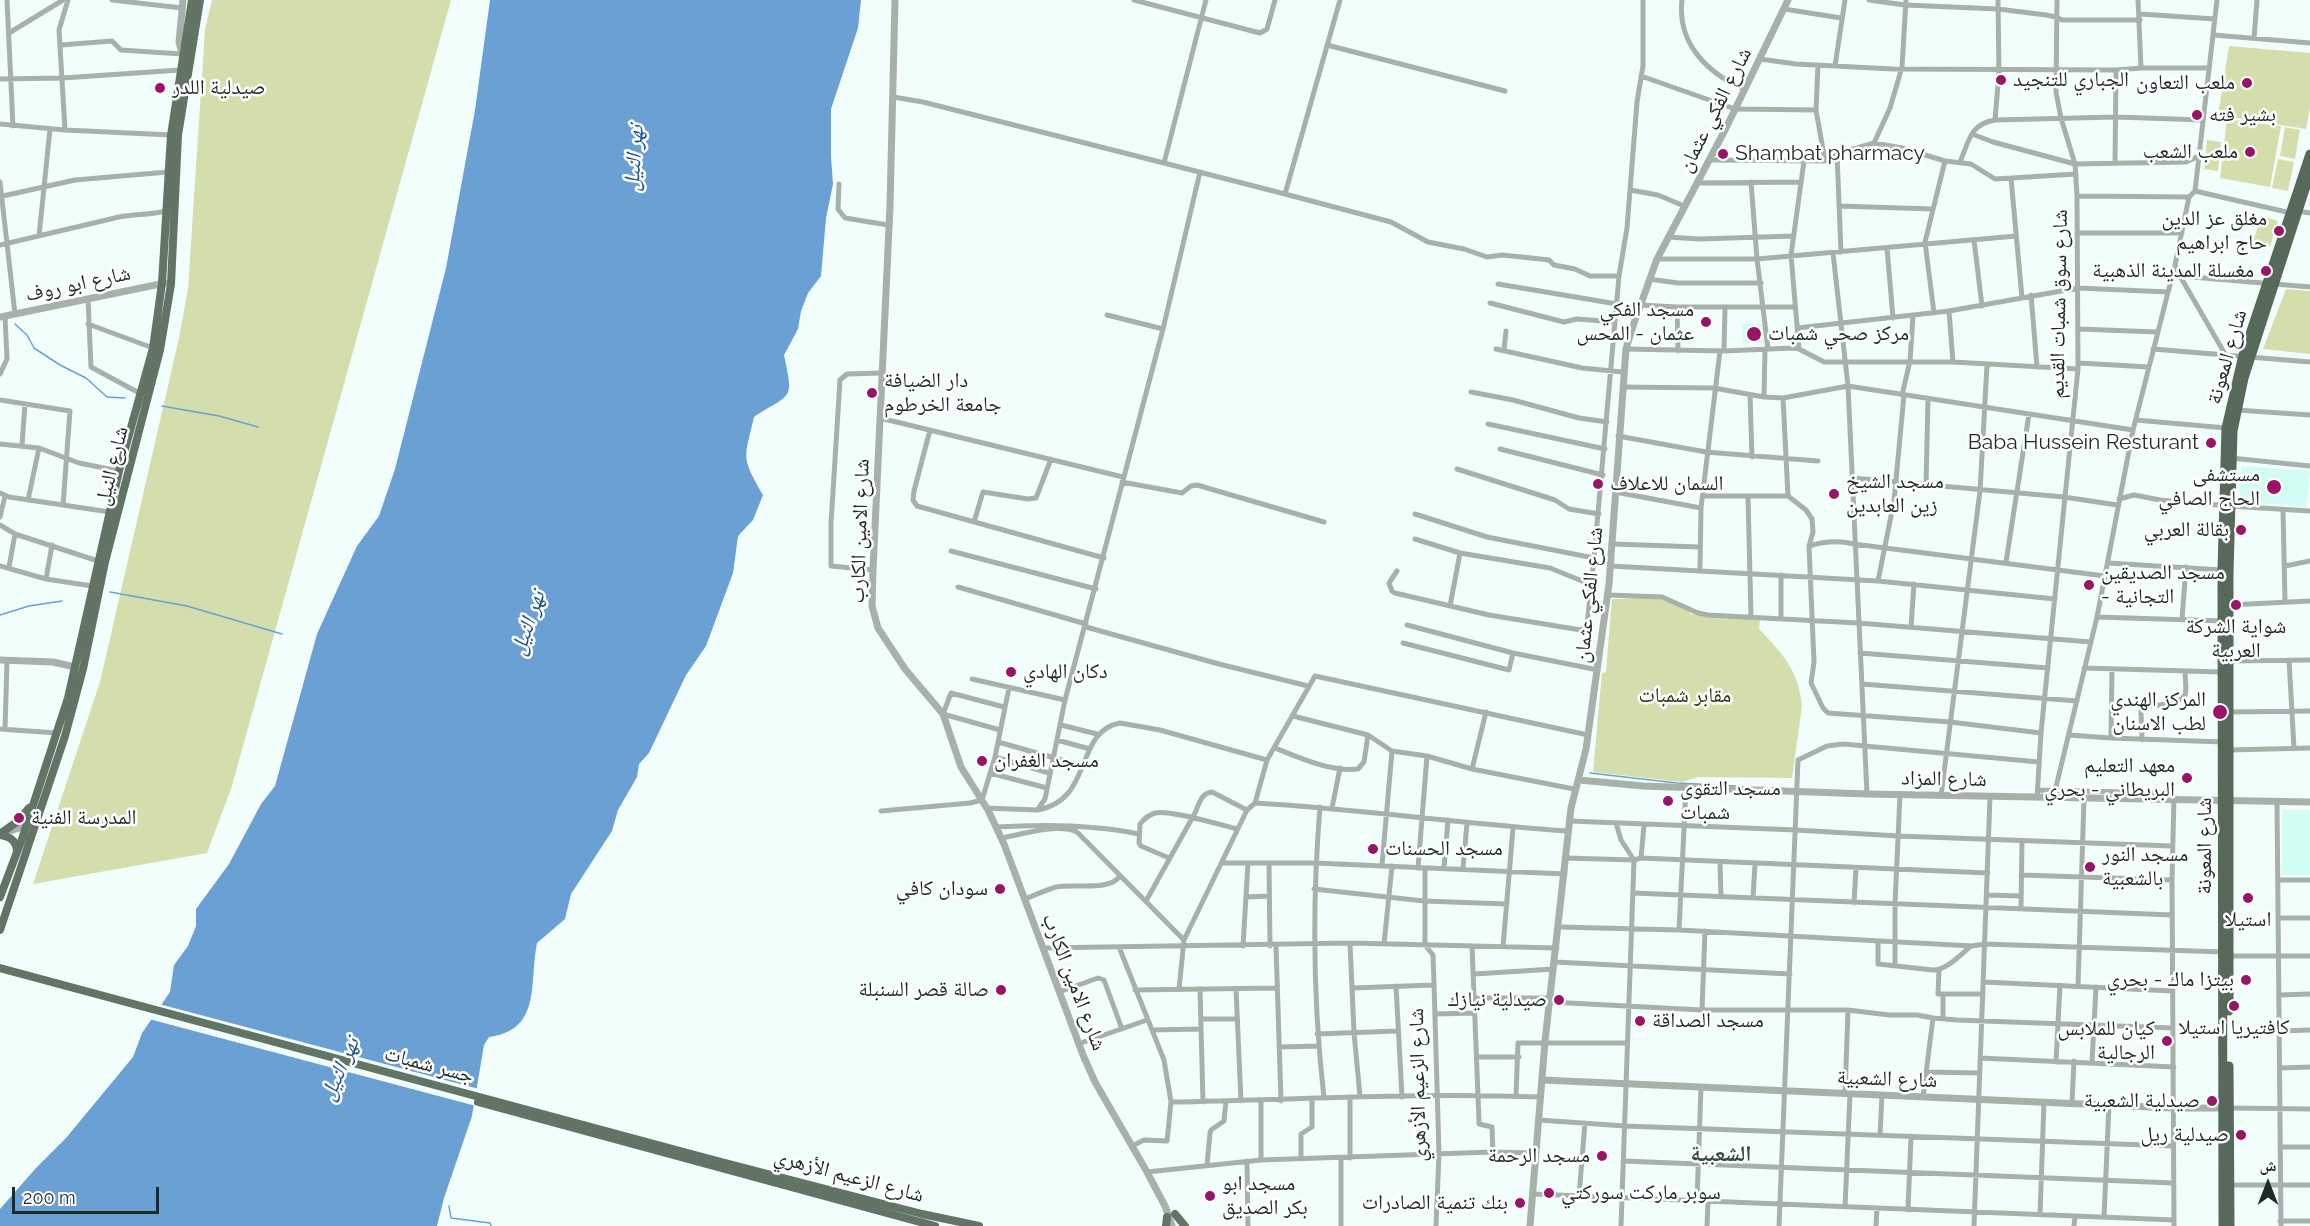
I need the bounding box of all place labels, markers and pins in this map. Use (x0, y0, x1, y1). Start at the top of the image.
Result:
place label: الجباري للتنجيد (2013, 67, 2129, 93)
place label: ملعب التعاون (2136, 70, 2235, 96)
marker: الجباري للتنجيد (1994, 73, 2008, 87)
place label: صيدلية اللدر (172, 75, 266, 101)
marker: ملعب التعاون (2240, 76, 2254, 90)
marker: صيدلية اللدر (153, 81, 167, 95)
place label: بشير فته (2209, 102, 2276, 128)
marker: بشير فته (2190, 108, 2204, 122)
place label: ملعب الشعب (2143, 139, 2238, 165)
place label: Shambat pharmacy (1735, 141, 1925, 167)
marker: ملعب الشعب (2243, 145, 2257, 159)
marker: Shambat pharmacy (1716, 147, 1730, 161)
place label: مغلق عز الدين حاج ابراهيم (2161, 206, 2267, 256)
marker: مغلق عز الدين حاج ابراهيم (2272, 224, 2286, 238)
place label: مغسلة المدينة الذهبية (2092, 258, 2254, 284)
marker: مغسلة المدينة الذهبية (2259, 264, 2273, 278)
place label: مسجد الفكي عثمان - المحس (1577, 297, 1694, 347)
marker: مسجد الفكي عثمان - المحس (1699, 315, 1713, 329)
place label: مركز صحي شمبات (1768, 321, 1909, 347)
marker: مركز صحي شمبات (1745, 325, 1763, 343)
place label: دار الضيافة جامعة الخرطوم (884, 368, 1002, 418)
marker: دار الضيافة جامعة الخرطوم (865, 386, 879, 400)
place label: Baba Hussein Resturant (1968, 430, 2199, 456)
marker: Baba Hussein Resturant (2204, 436, 2218, 450)
place label: مستشفى الحاج الصافي (2158, 462, 2260, 512)
place label: مسجد الشيخ زين العابدين (1846, 469, 1944, 519)
place label: السمان للاعلاف (1610, 471, 1724, 497)
marker: السمان للاعلاف (1591, 477, 1605, 491)
marker: مستشفى الحاج الصافي (2265, 478, 2283, 496)
marker: مسجد الشيخ زين العابدين (1827, 487, 1841, 501)
place label: بقالة العربي (2144, 517, 2229, 543)
marker: بقالة العربي (2234, 523, 2248, 537)
place label: مسجد الصديقين - التجانية (2101, 560, 2225, 610)
marker: مسجد الصديقين - التجانية (2082, 578, 2096, 592)
marker: شواية الشركة العربية (2229, 598, 2243, 612)
place label: شواية الشركة العربية (2186, 614, 2286, 664)
place label: دكان الهادي (1023, 659, 1108, 685)
marker: دكان الهادي (1004, 665, 1018, 679)
place label: المركز الهندي لطب الاسنان (2110, 687, 2206, 737)
marker: المركز الهندي لطب الاسنان (2211, 703, 2229, 721)
place label: مسجد الغفران (994, 748, 1099, 774)
place label: معهد التعليم البريطاني - بحري (2044, 753, 2175, 803)
marker: مسجد الغفران (975, 754, 989, 768)
marker: معهد التعليم البريطاني - بحري (2180, 771, 2194, 785)
place label: مسجد التقوى شمبات (1680, 776, 1781, 826)
marker: مسجد التقوى شمبات (1661, 794, 1675, 808)
place label: المدرسة الفنية (31, 805, 137, 831)
marker: المدرسة الفنية (12, 811, 26, 825)
place label: مسجد الحسنات (1385, 836, 1503, 862)
marker: مسجد الحسنات (1366, 842, 1380, 856)
place label: مسجد النور بالشعبية (2102, 842, 2188, 892)
marker: مسجد النور بالشعبية (2083, 860, 2097, 874)
place label: سودان كافي (896, 876, 988, 902)
marker: سودان كافي (993, 882, 1007, 896)
marker: استيلا (2241, 891, 2255, 905)
place label: استيلا (2225, 907, 2271, 933)
place label: بيتزا ماك - بحري (2107, 967, 2234, 993)
marker: بيتزا ماك - بحري (2239, 973, 2253, 987)
place label: صالة قصر السنبلة (859, 977, 989, 1003)
marker: صالة قصر السنبلة (994, 983, 1008, 997)
place label: صيدلية نيازك (1448, 987, 1547, 1013)
marker: صيدلية نيازك (1552, 993, 1566, 1007)
marker: كافتيريا استيلا (2227, 999, 2241, 1013)
place label: مسجد الصداقة (1652, 1008, 1764, 1034)
marker: مسجد الصداقة (1633, 1014, 1647, 1028)
place label: كافتيريا استيلا (2178, 1015, 2290, 1041)
place label: كيان للملابس الرجالية (2058, 1016, 2155, 1066)
marker: كيان للملابس الرجالية (2160, 1034, 2174, 1048)
place label: صيدلية الشعبية (2084, 1088, 2200, 1114)
marker: صيدلية الشعبية (2205, 1094, 2219, 1108)
place label: صيدلية ريل (2140, 1122, 2229, 1148)
marker: صيدلية ريل (2234, 1128, 2248, 1142)
place label: مسجد الرحمة (1488, 1143, 1590, 1169)
marker: مسجد الرحمة (1595, 1149, 1609, 1163)
place label: مسجد ابو بكر الصديق (1222, 1171, 1308, 1221)
place label: سوبر ماركت سوركتي (1561, 1180, 1721, 1206)
marker: سوبر ماركت سوركتي (1542, 1186, 1556, 1200)
marker: مسجد ابو بكر الصديق (1203, 1189, 1217, 1203)
place label: بنك تنمية الصادرات (1362, 1190, 1508, 1216)
marker: بنك تنمية الصادرات (1513, 1196, 1527, 1210)

